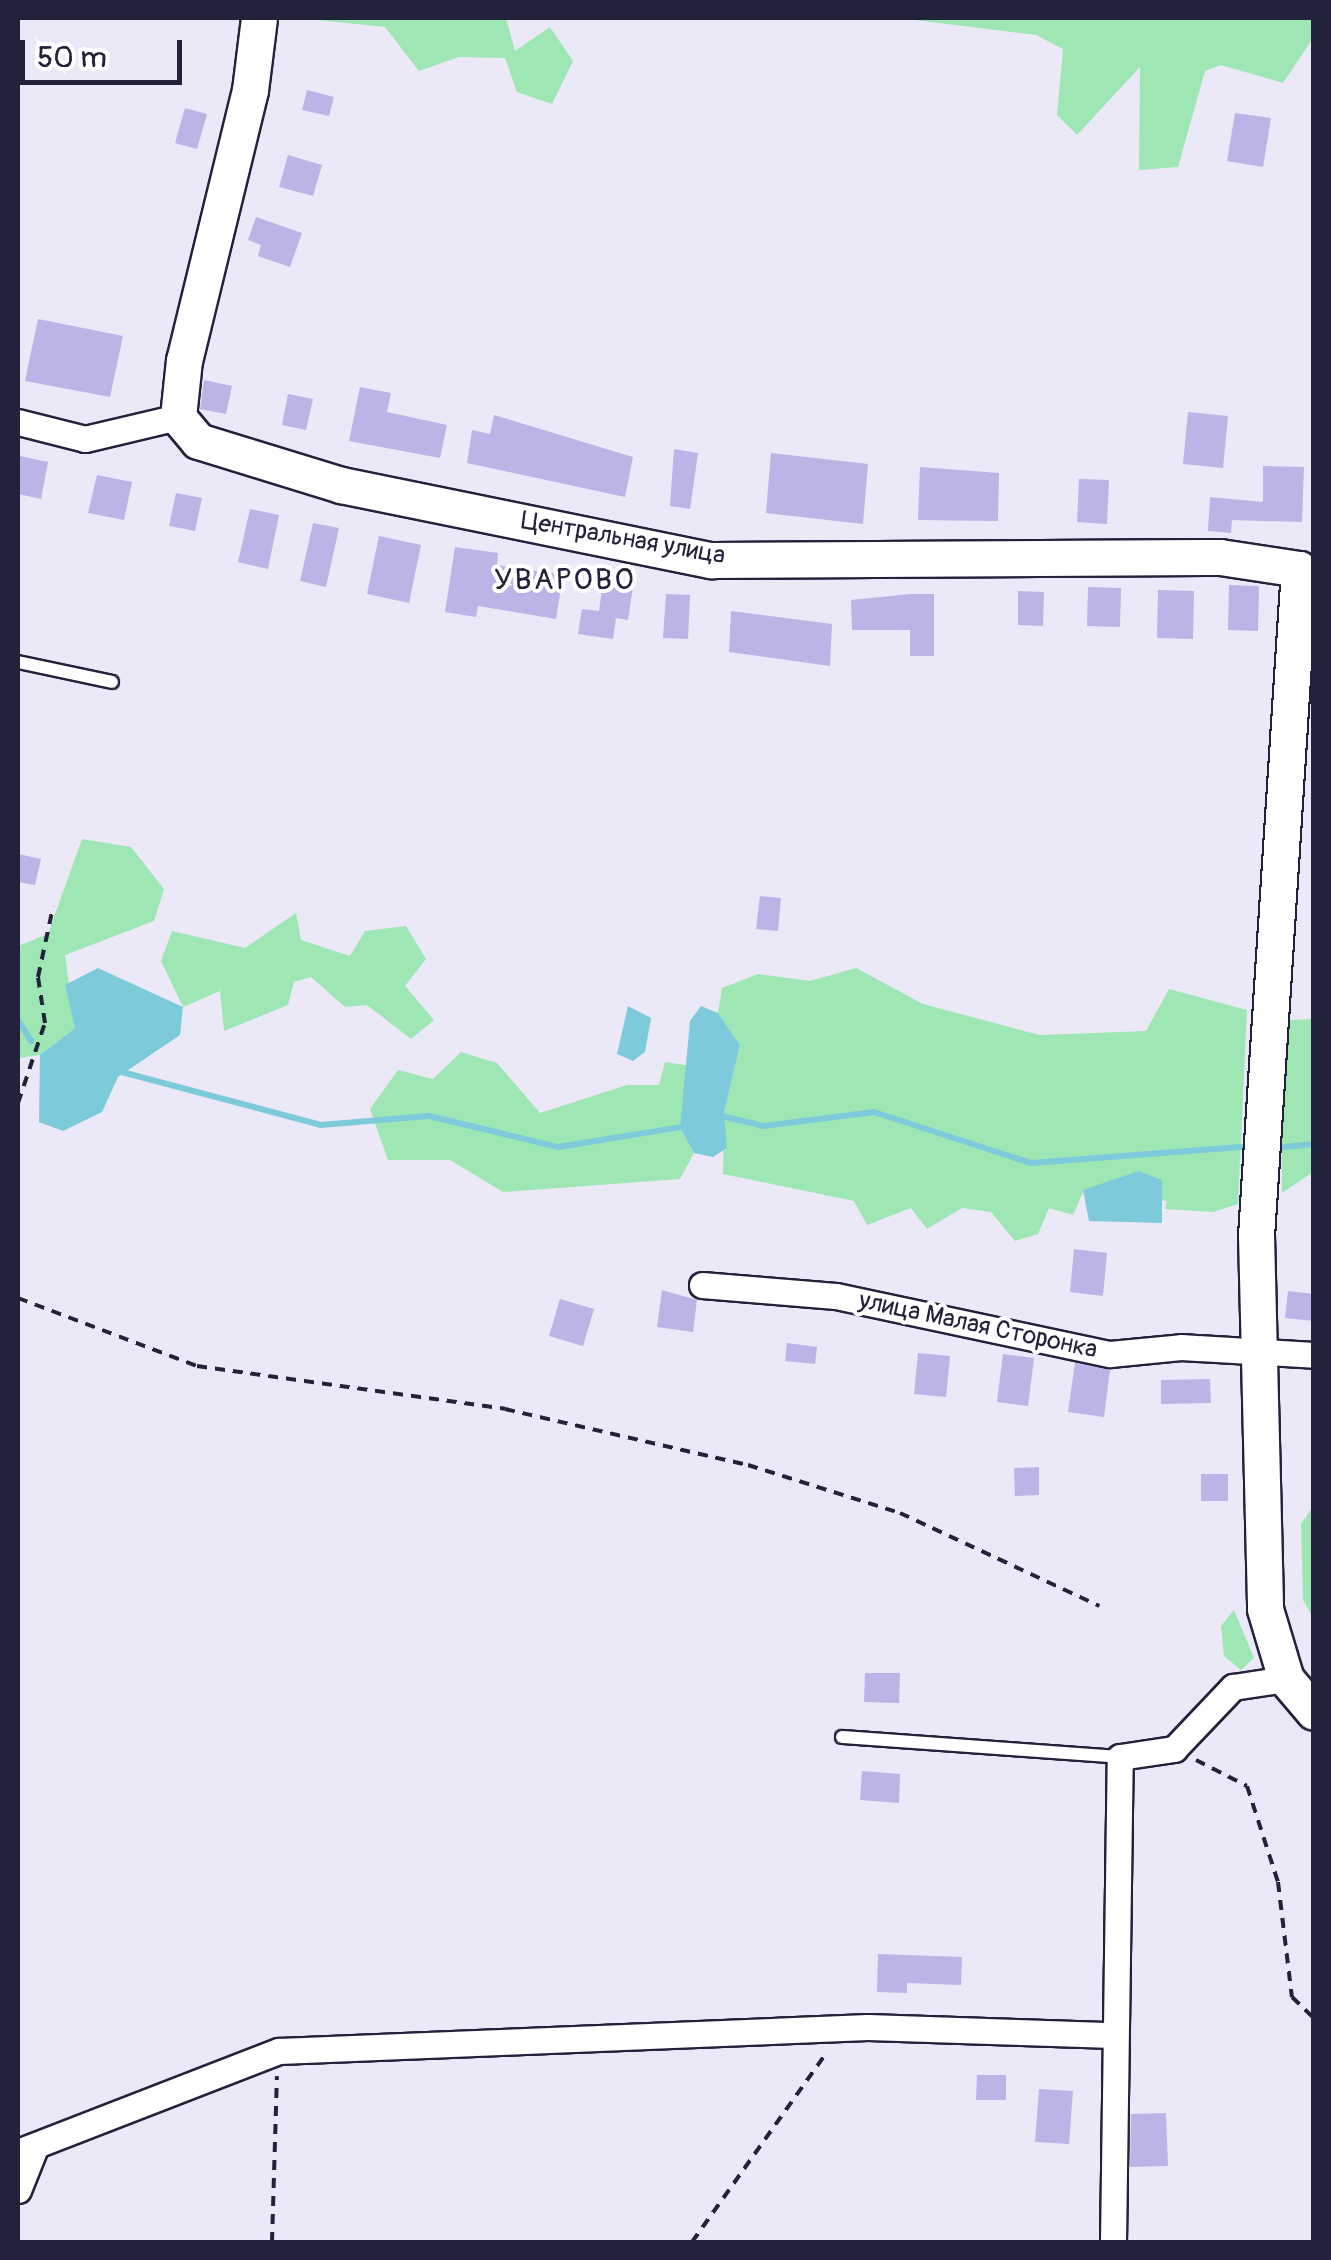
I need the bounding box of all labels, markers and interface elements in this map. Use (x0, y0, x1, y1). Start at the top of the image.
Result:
scale bar (25, 20, 188, 82)
text: 50 m (37, 39, 107, 76)
street label: Центральная улица (519, 506, 727, 572)
district label: УВАРОВО (494, 562, 636, 598)
street label: улица Малая Сторонка (856, 1286, 1100, 1366)

